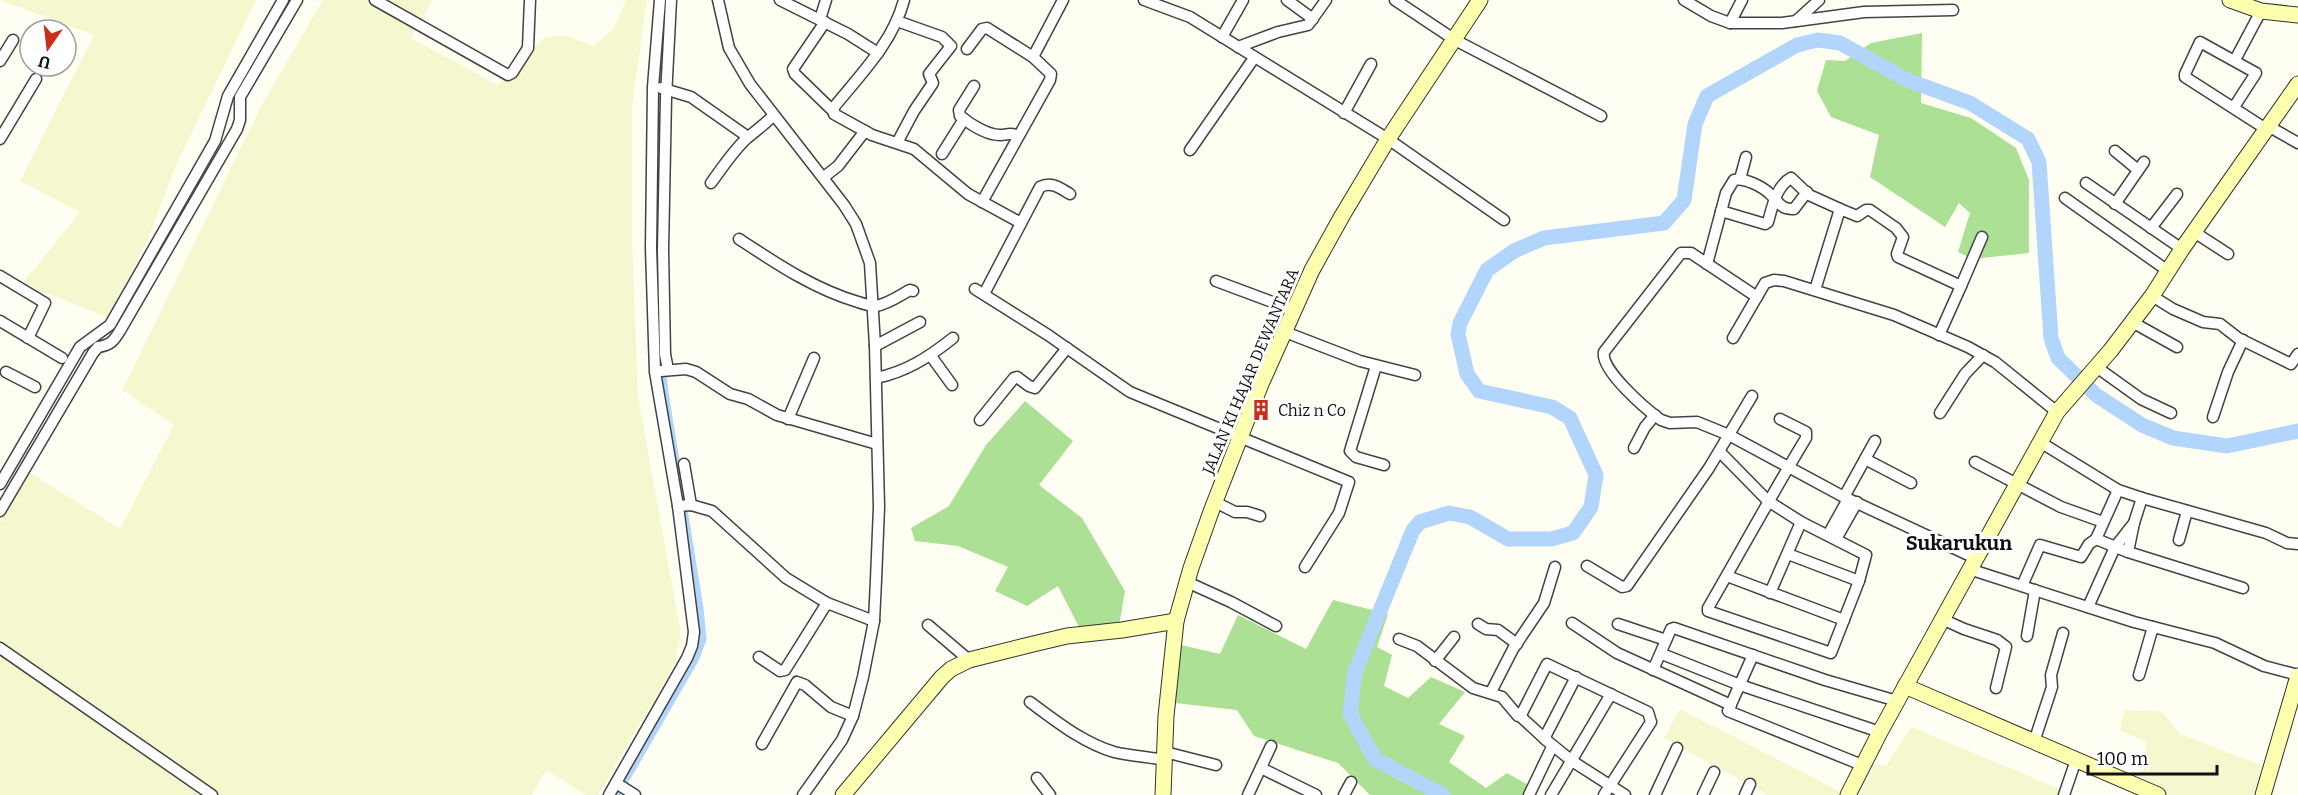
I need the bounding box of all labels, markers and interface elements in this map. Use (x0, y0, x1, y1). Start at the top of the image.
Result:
north arrow (18, 18, 78, 78)
text: U (36, 51, 53, 73)
street label: JALAN KI HAJAR DEWANTARA (1198, 265, 1303, 478)
building icon: Chiz n Co (1249, 398, 1273, 422)
place label: Chiz n Co (1278, 401, 1346, 420)
district label: Sukarukun (1906, 531, 2012, 555)
scale bar (2088, 738, 2217, 776)
text: 100 m (2097, 748, 2148, 770)

